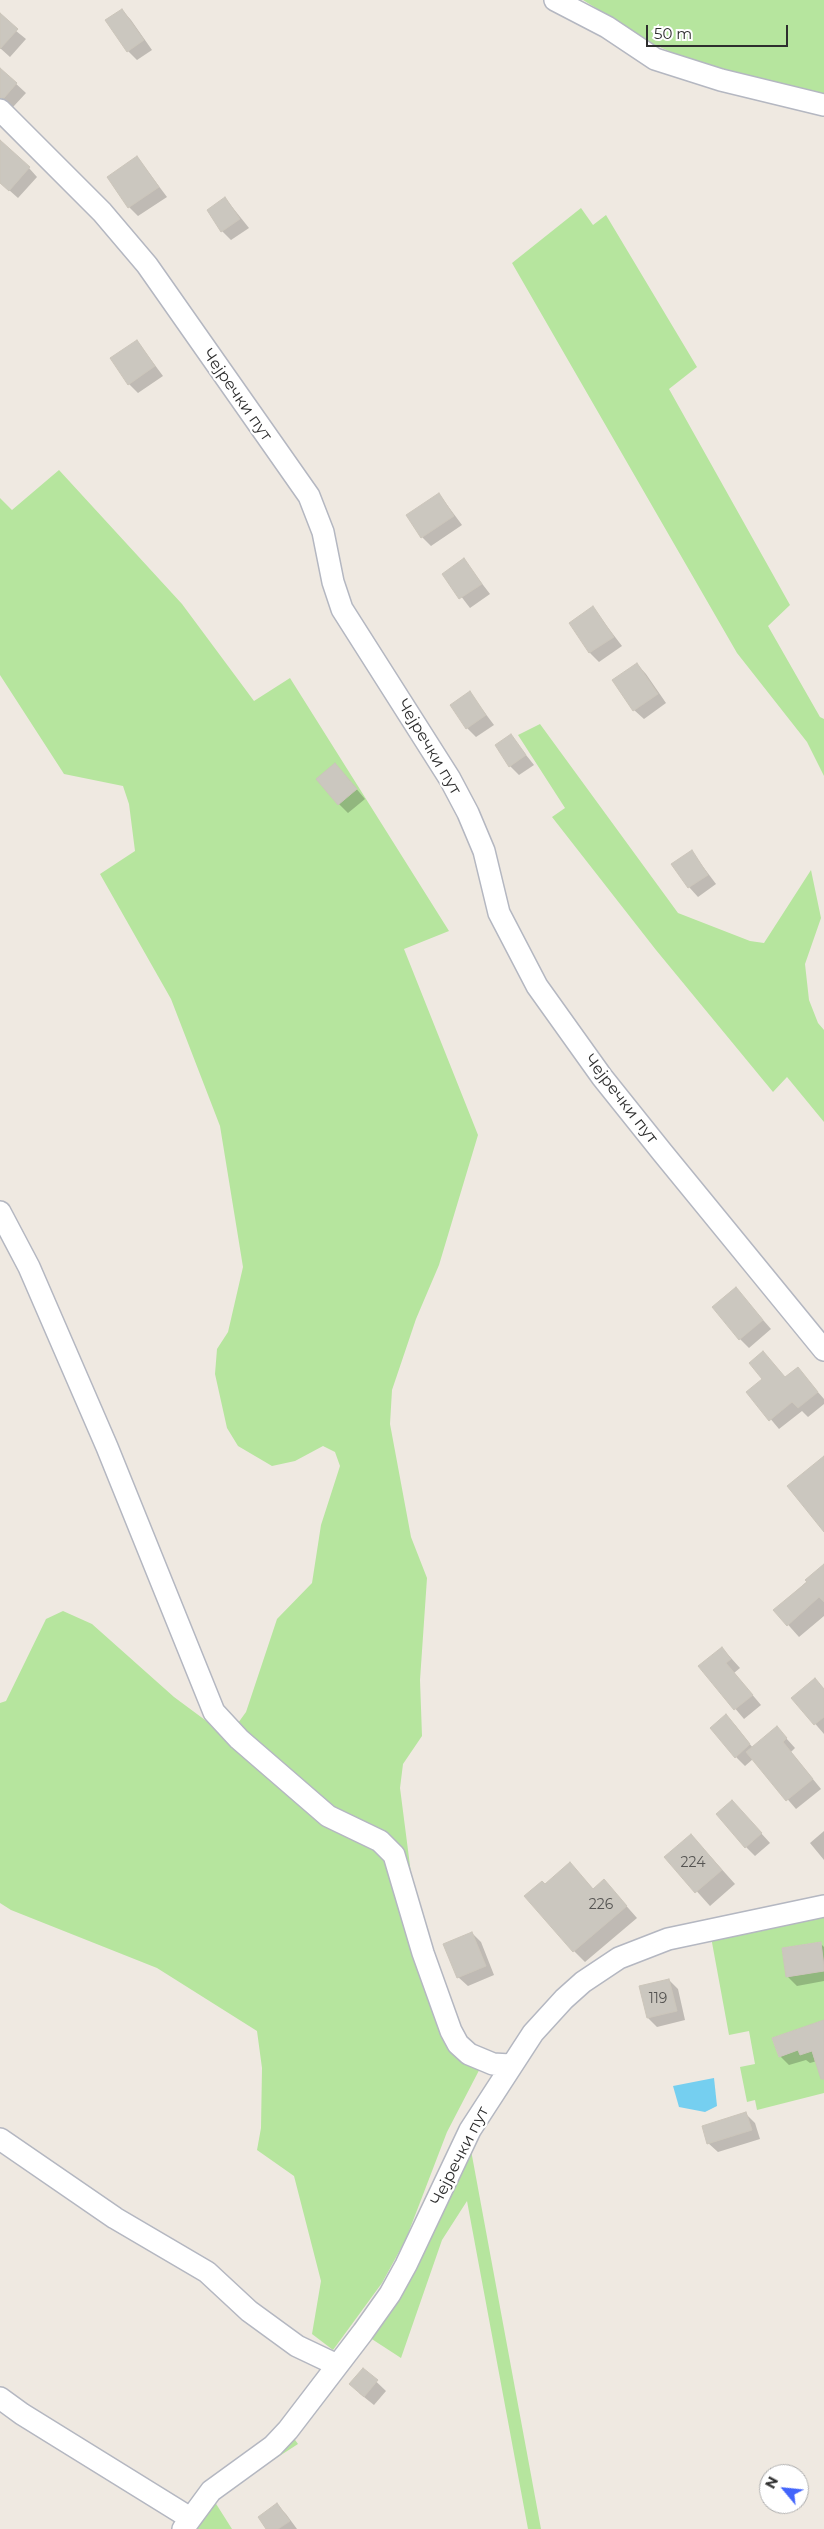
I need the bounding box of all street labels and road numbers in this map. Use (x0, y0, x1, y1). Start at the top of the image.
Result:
street label: Чејречки пут (198, 345, 276, 445)
street label: Чејречки пут (393, 696, 465, 798)
street label: Чејречки пут (580, 1051, 662, 1147)
street label: Чејречки пут (427, 2104, 493, 2208)

